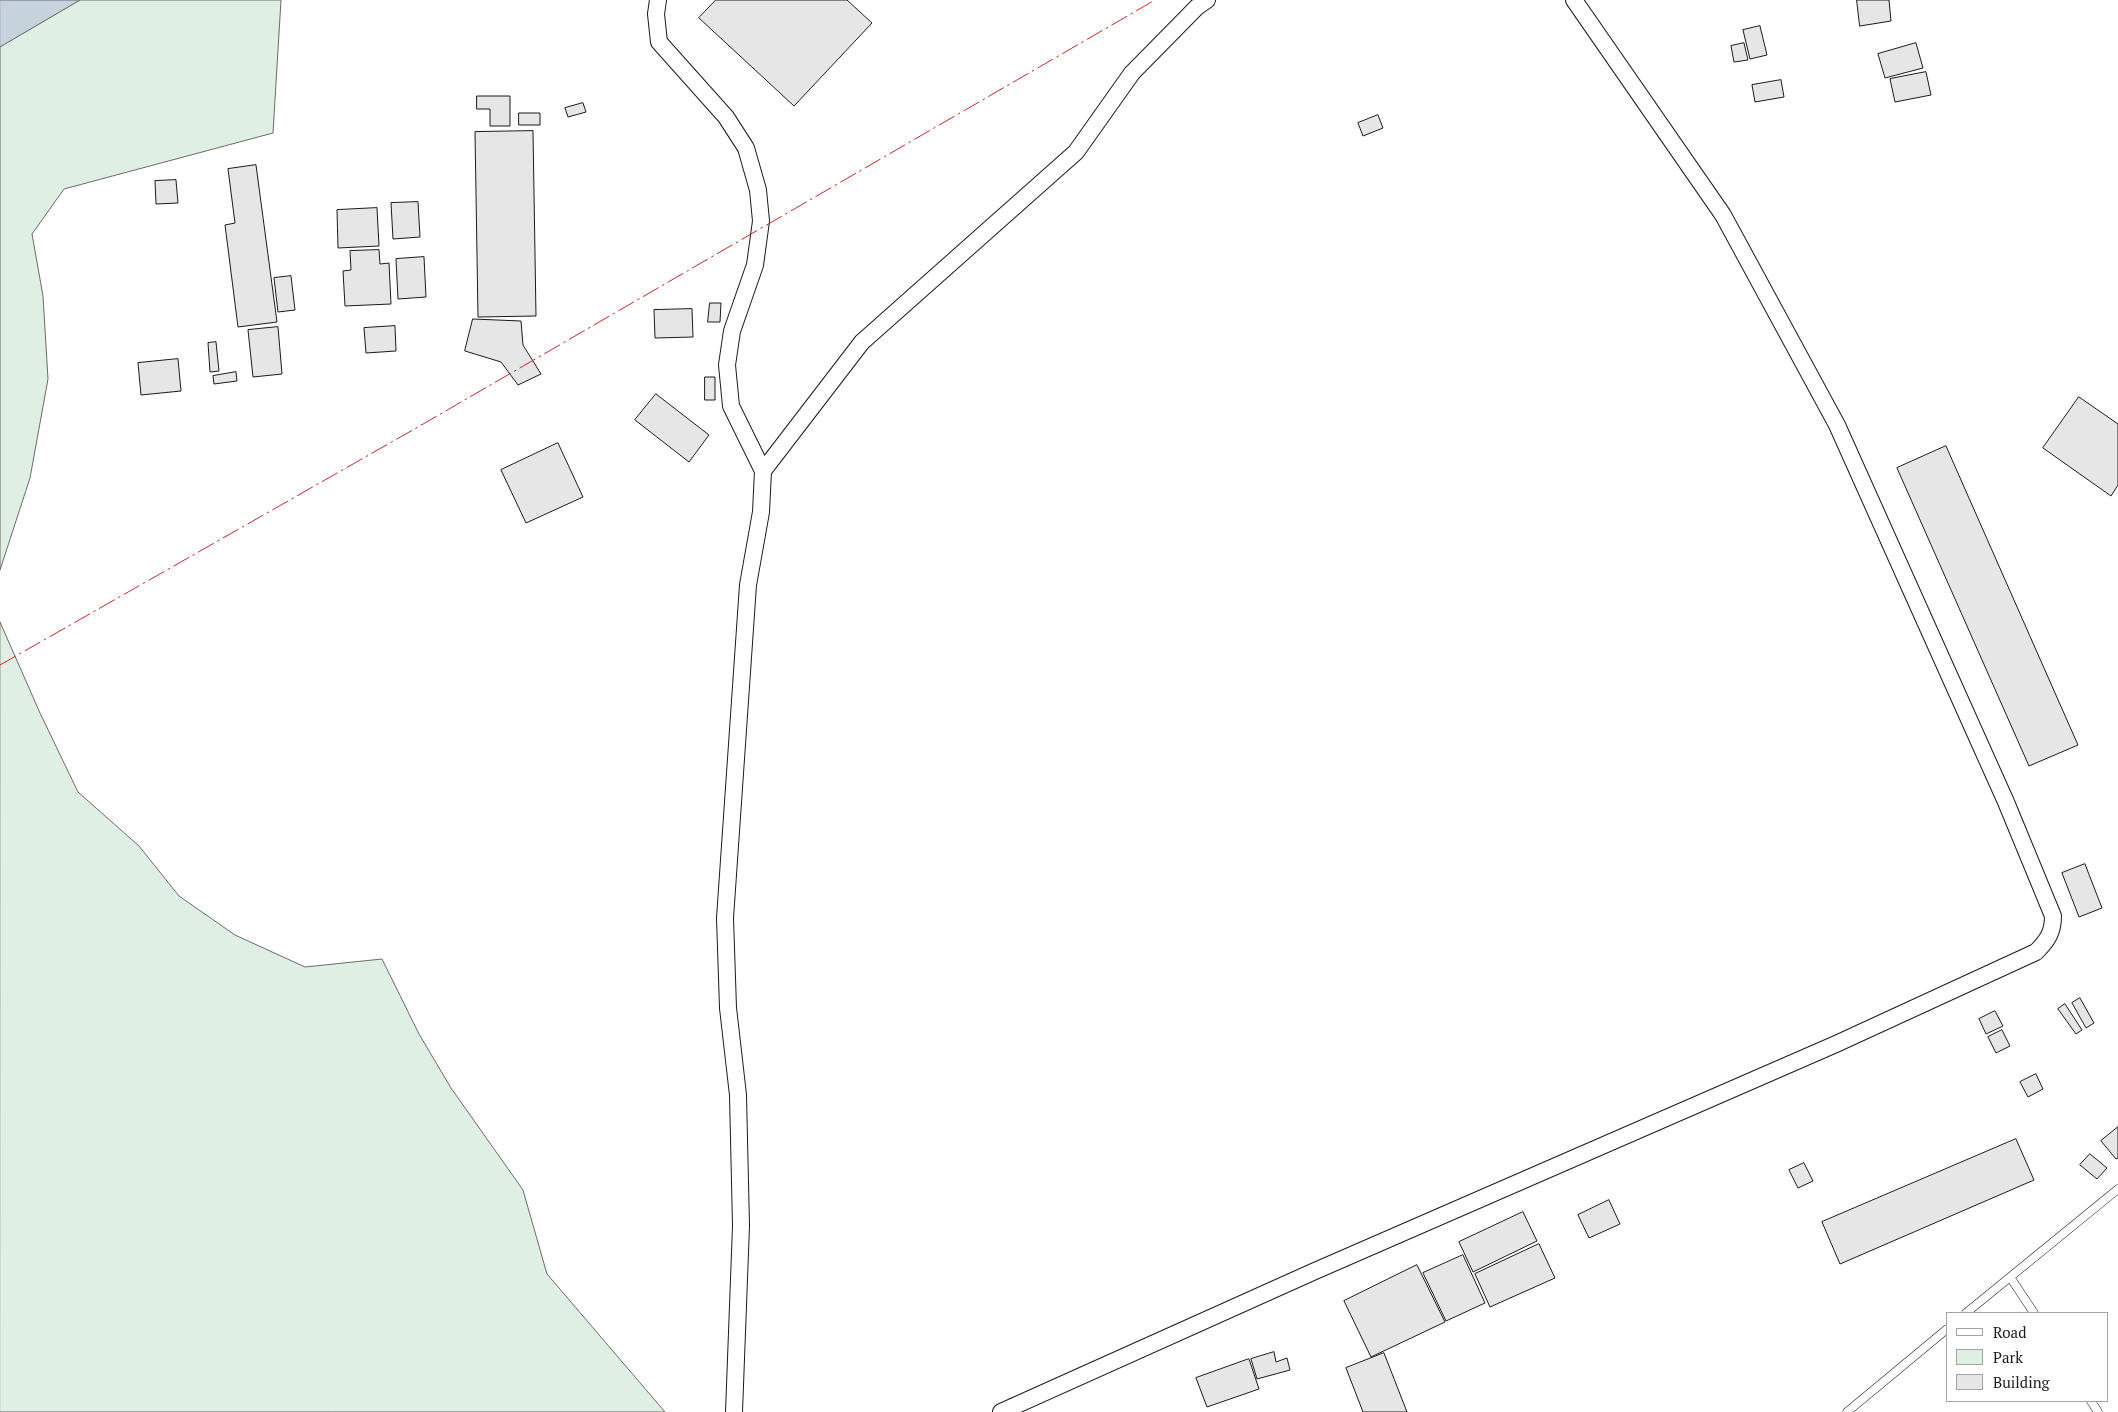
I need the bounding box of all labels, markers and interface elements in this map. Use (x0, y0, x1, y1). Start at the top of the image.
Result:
legend (1946, 1312, 2108, 1402)
text: Road (1993, 1322, 2026, 1342)
text: Park (1993, 1347, 2023, 1367)
text: Building (1993, 1372, 2050, 1392)

